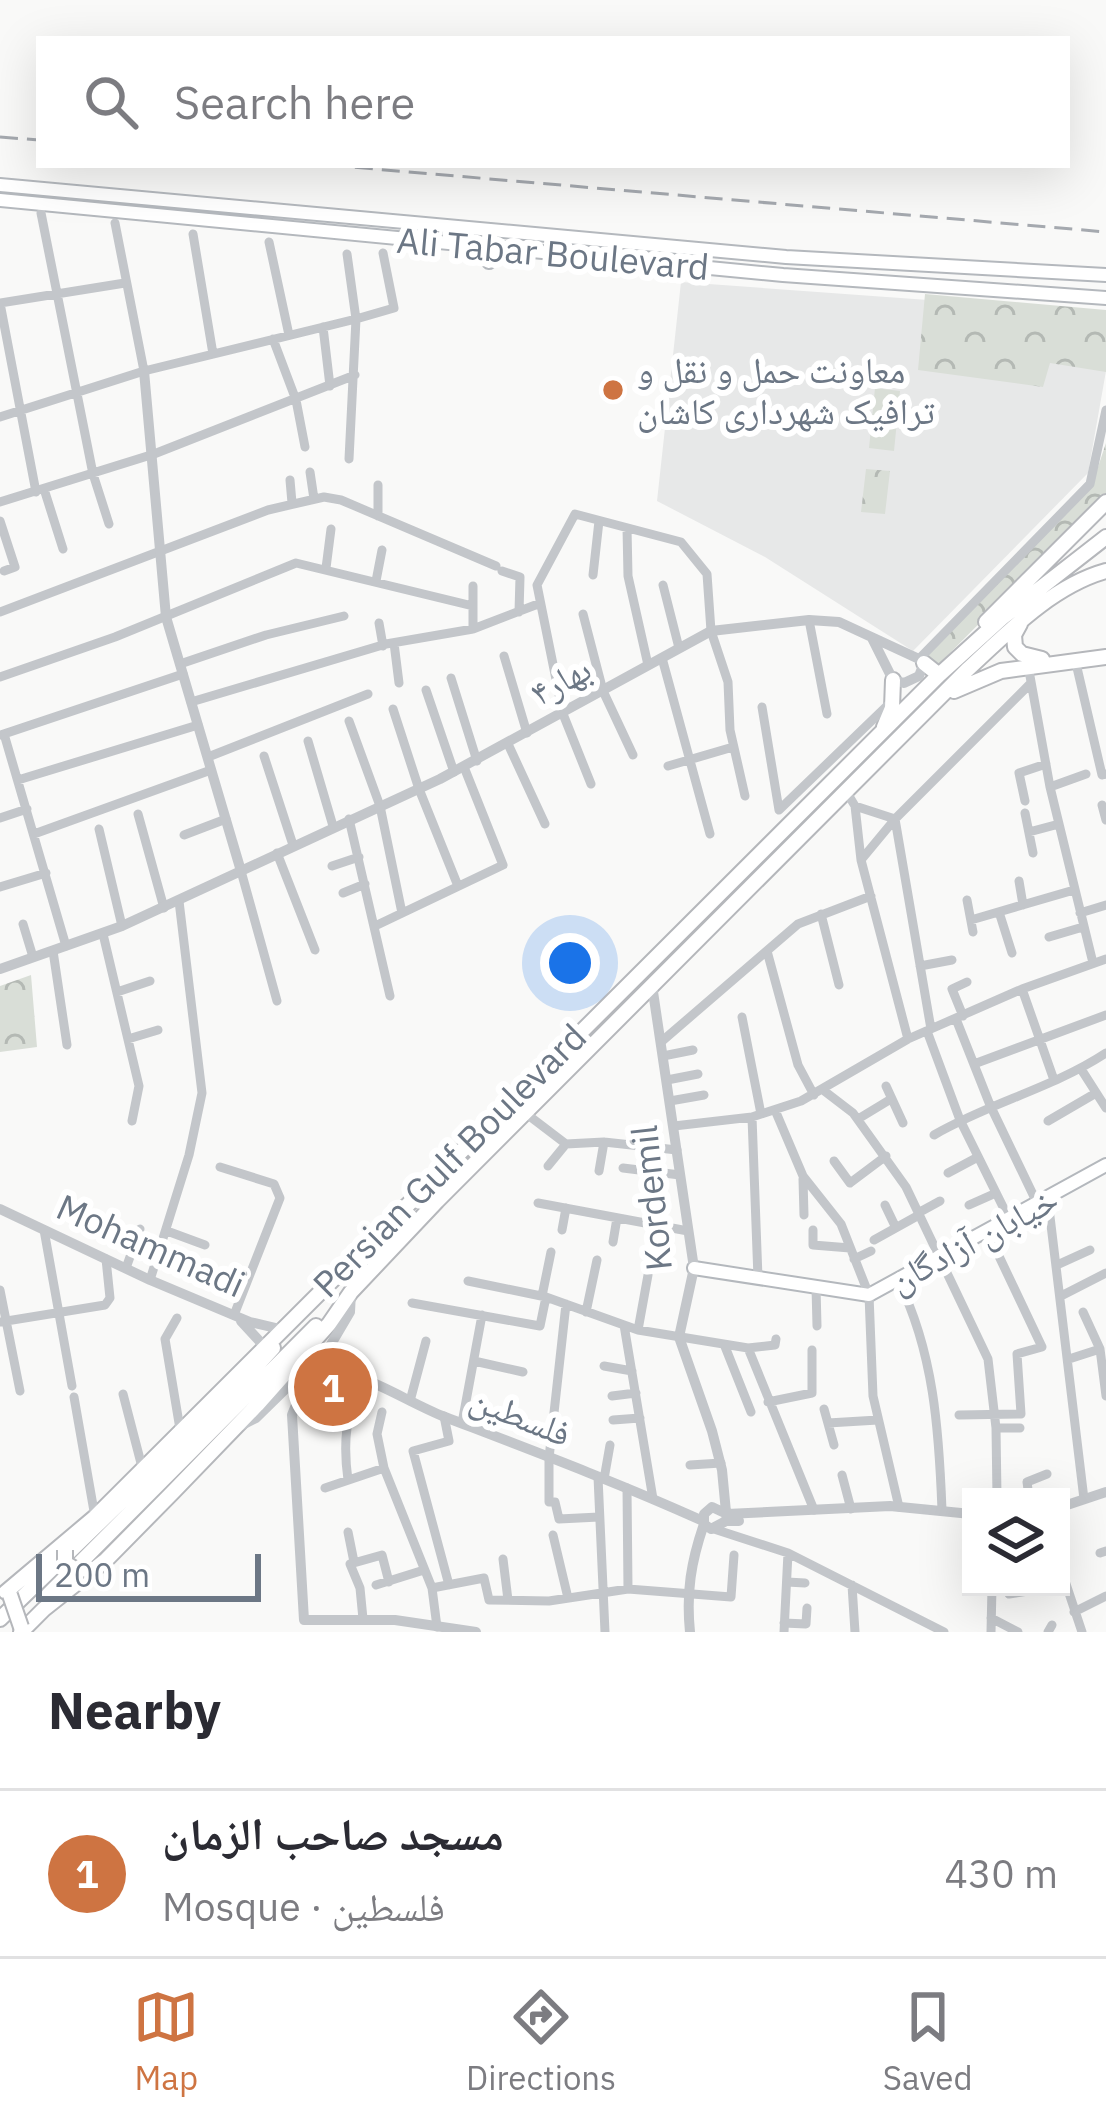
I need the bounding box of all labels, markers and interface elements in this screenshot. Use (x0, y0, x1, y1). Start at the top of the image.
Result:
search box (36, 36, 1070, 168)
icon: search (78, 69, 144, 135)
text: Search here (174, 73, 415, 131)
street label: Ali Tabar Boulevard (395, 216, 711, 290)
place label: معاونت حمل و نقل و ترافیک شهرداری کاشان (637, 346, 935, 434)
marker: معاونت حمل و نقل و ترافیک شهرداری کاشان (600, 377, 626, 403)
street label: بهار۴ (521, 644, 599, 716)
your location (540, 933, 600, 993)
street label: Persian Gulf Boulevard (302, 1013, 596, 1307)
street label: Kordemil (620, 1123, 682, 1273)
street label: خیابان آزادگان (880, 1175, 1066, 1303)
street label: Mohammadi (50, 1183, 252, 1307)
pin: 1 (294, 1342, 372, 1432)
street label: فلسطین (464, 1374, 578, 1456)
map controls (962, 1488, 1070, 1596)
button: layers (962, 1488, 1070, 1596)
scale bar (36, 1548, 261, 1601)
text: 200 m (54, 1553, 150, 1596)
text: Nearby (48, 1677, 221, 1743)
text: مسجد صاحب الزمان (162, 1804, 504, 1862)
text: 1 (75, 1848, 99, 1899)
text: 430 m (945, 1848, 1058, 1899)
text: Mosque · فلسطین (162, 1881, 445, 1932)
tab: Map (133, 1984, 199, 2099)
tab: Directions (466, 1984, 616, 2099)
tab: Saved (883, 1984, 973, 2099)

